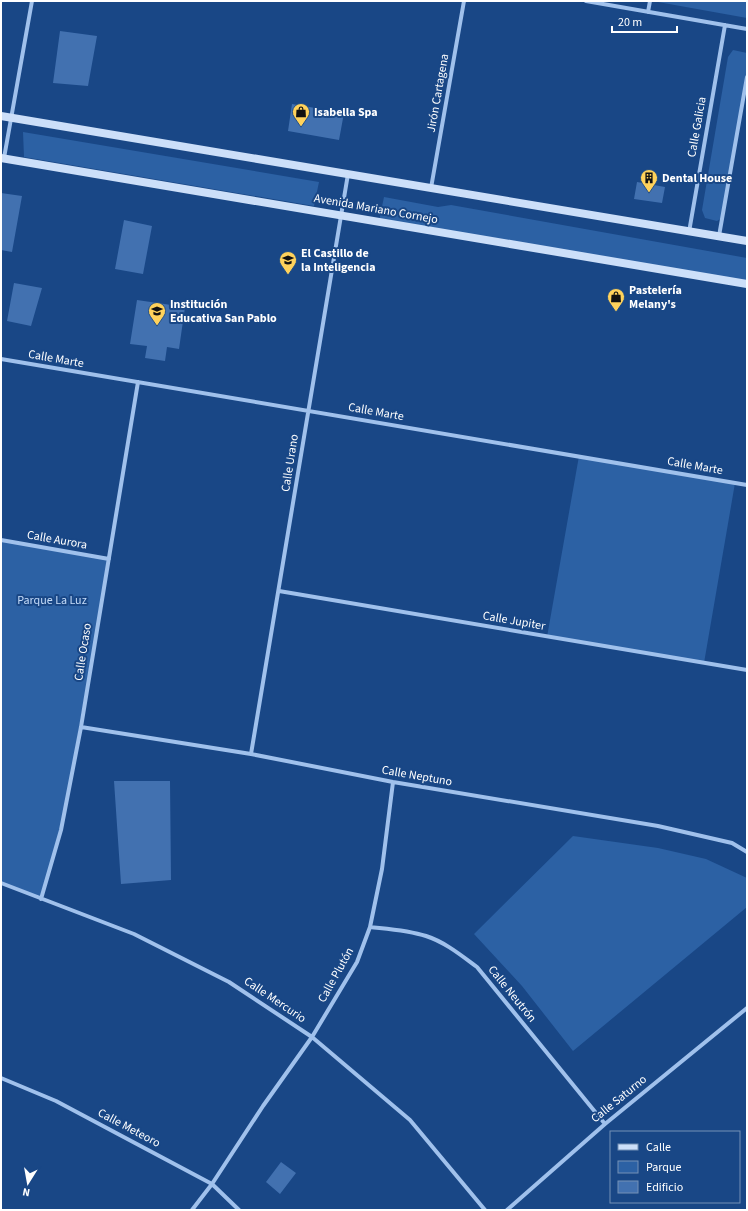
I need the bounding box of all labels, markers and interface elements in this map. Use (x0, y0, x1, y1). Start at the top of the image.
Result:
scale bar (612, 8, 677, 34)
text: 20 m (618, 14, 642, 31)
street label: Jirón Cartagena (423, 52, 453, 134)
street label: Calle Galicia (683, 95, 711, 159)
shop icon: Isabella Spa (291, 102, 311, 127)
place label: Isabella Spa (314, 104, 378, 121)
building icon: Dental House (639, 168, 659, 193)
place label: Dental House (662, 170, 732, 187)
street label: Avenida Mariano Cornejo (313, 190, 439, 228)
place label: El Castillo de la Inteligencia (301, 245, 376, 276)
school or university icon: El Castillo de la Inteligencia (278, 250, 298, 275)
place label: Pastelería Melany's (629, 282, 682, 313)
shop icon: Pastelería Melany's (606, 287, 626, 312)
place label: Institución Educativa San Pablo (170, 296, 277, 327)
school or university icon: Institución Educativa San Pablo (147, 301, 167, 326)
street label: Calle Marte (27, 346, 85, 372)
street label: Calle Marte (347, 399, 405, 425)
street label: Calle Urano (277, 433, 303, 493)
street label: Calle Marte (666, 453, 724, 479)
street label: Calle Aurora (26, 526, 88, 554)
park label: Parque La Luz (17, 592, 87, 609)
street label: Calle Jupiter (481, 607, 547, 635)
street label: Calle Ocaso (70, 622, 96, 682)
street label: Calle Neptuno (380, 761, 454, 791)
street label: Calle Plutón (314, 944, 358, 1006)
street label: Calle Neutrón (484, 962, 540, 1026)
street label: Calle Mercurio (241, 973, 309, 1027)
street label: Calle Saturno (587, 1071, 651, 1127)
street label: Calle Meteoro (95, 1104, 163, 1152)
legend (610, 1131, 740, 1203)
text: Calle (646, 1139, 671, 1156)
text: Parque (646, 1159, 682, 1176)
north arrow (8, 1163, 48, 1203)
text: Edificio (646, 1179, 683, 1196)
text: N (21, 1184, 31, 1200)

